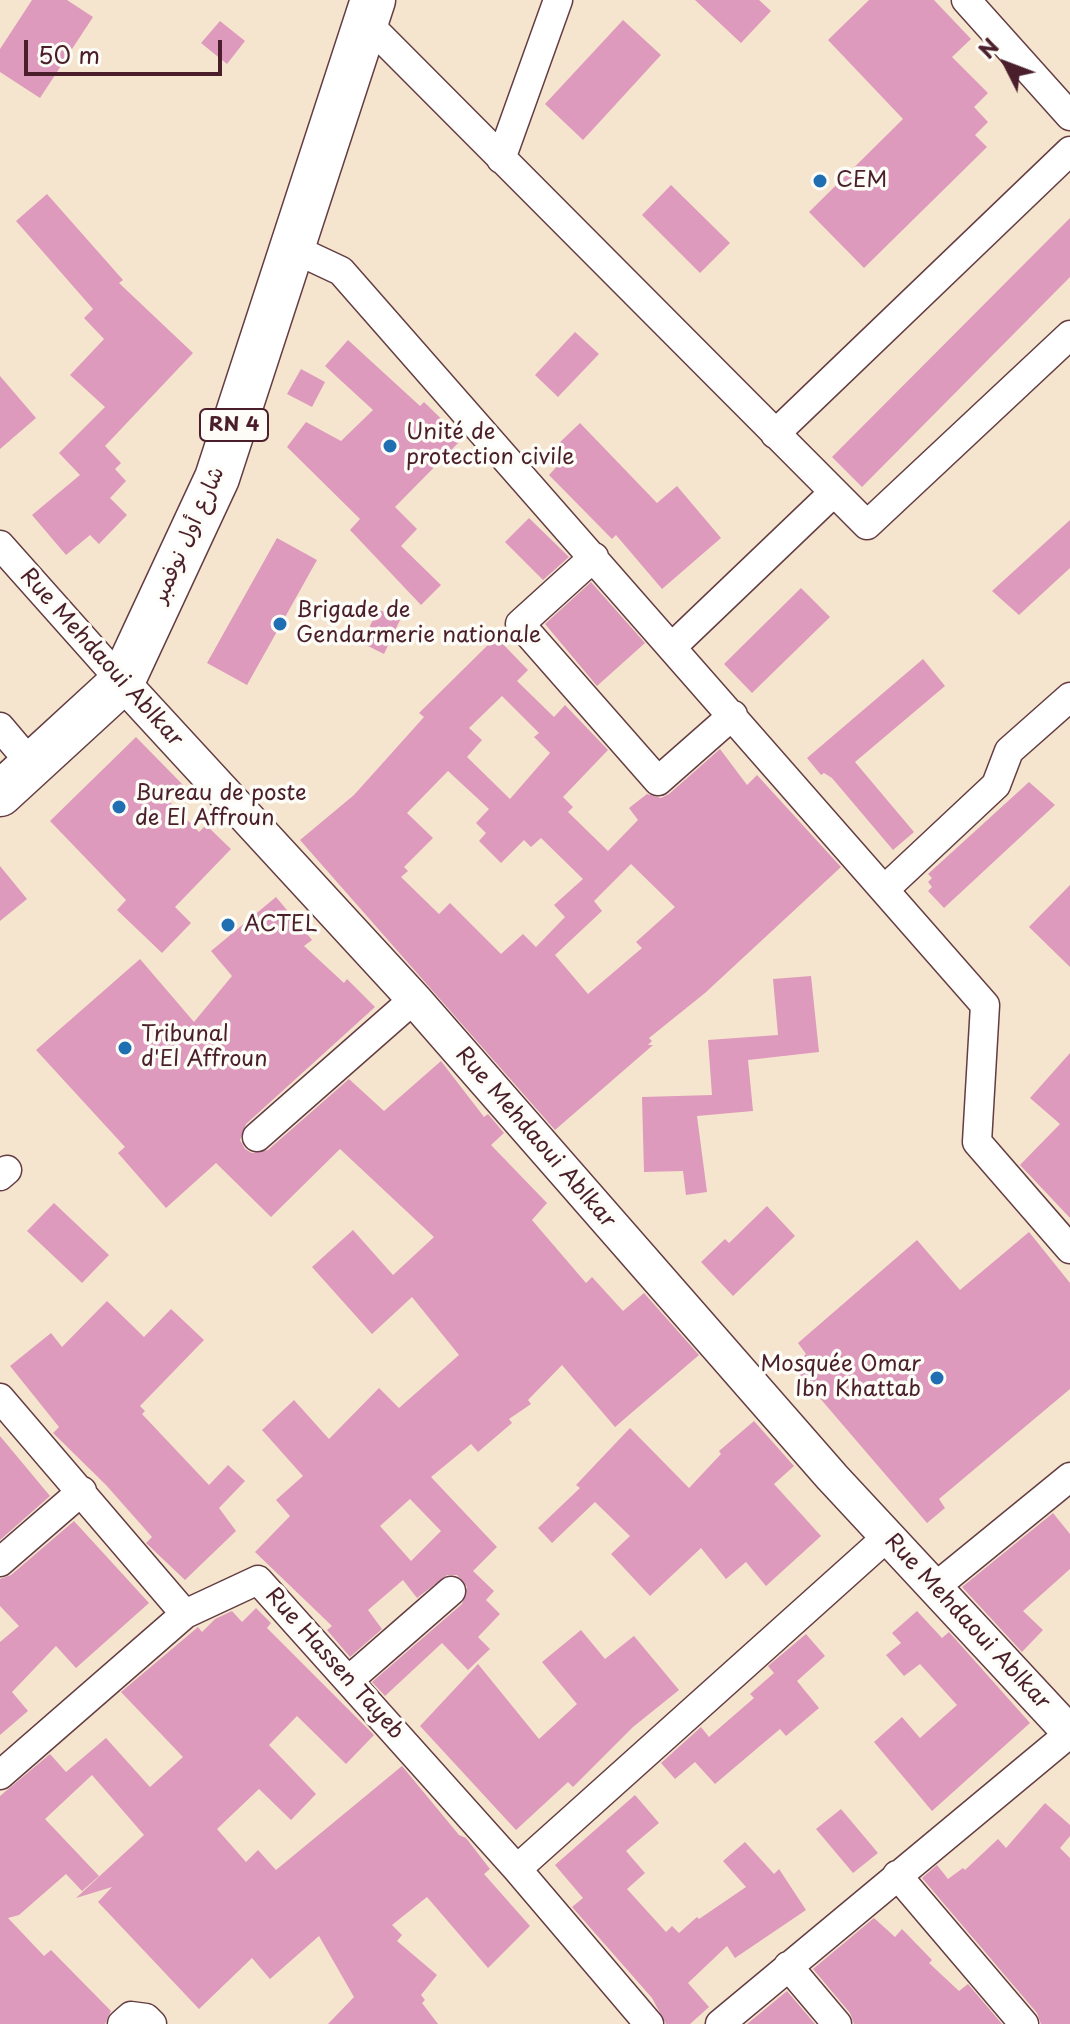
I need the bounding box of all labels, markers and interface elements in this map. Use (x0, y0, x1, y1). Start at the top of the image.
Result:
scale bar (28, 24, 226, 74)
north arrow (966, 24, 1046, 104)
text: N (970, 30, 1006, 65)
text: 50 m (38, 36, 100, 72)
place label: CEM (836, 168, 887, 194)
marker: CEM (811, 172, 829, 190)
road number: RN 4 (200, 409, 268, 441)
place label: Unité de protection civile (406, 420, 575, 472)
marker: Unité de protection civile (381, 437, 399, 455)
street label: شارع أول نوفمبر (147, 463, 231, 607)
street label: Rue Mehdaoui Ablkar (14, 563, 188, 753)
place label: Brigade de Gendarmerie nationale (296, 598, 541, 650)
marker: Brigade de Gendarmerie nationale (271, 615, 289, 633)
place label: Bureau de poste de El Affroun (135, 781, 307, 832)
marker: Bureau de poste de El Affroun (110, 798, 128, 816)
place label: ACTEL (244, 912, 318, 938)
marker: ACTEL (219, 916, 237, 934)
place label: Tribunal d'El Affroun (141, 1022, 267, 1074)
marker: Tribunal d'El Affroun (116, 1039, 134, 1057)
street label: Rue Mehdaoui Ablkar (449, 1042, 621, 1234)
place label: Mosquée Omar Ibn Khattab (761, 1352, 921, 1404)
marker: Mosquée Omar Ibn Khattab (928, 1369, 946, 1387)
street label: Rue Mehdaoui Ablkar (879, 1529, 1055, 1715)
street label: Rue Hassen Tayeb (259, 1583, 409, 1745)

